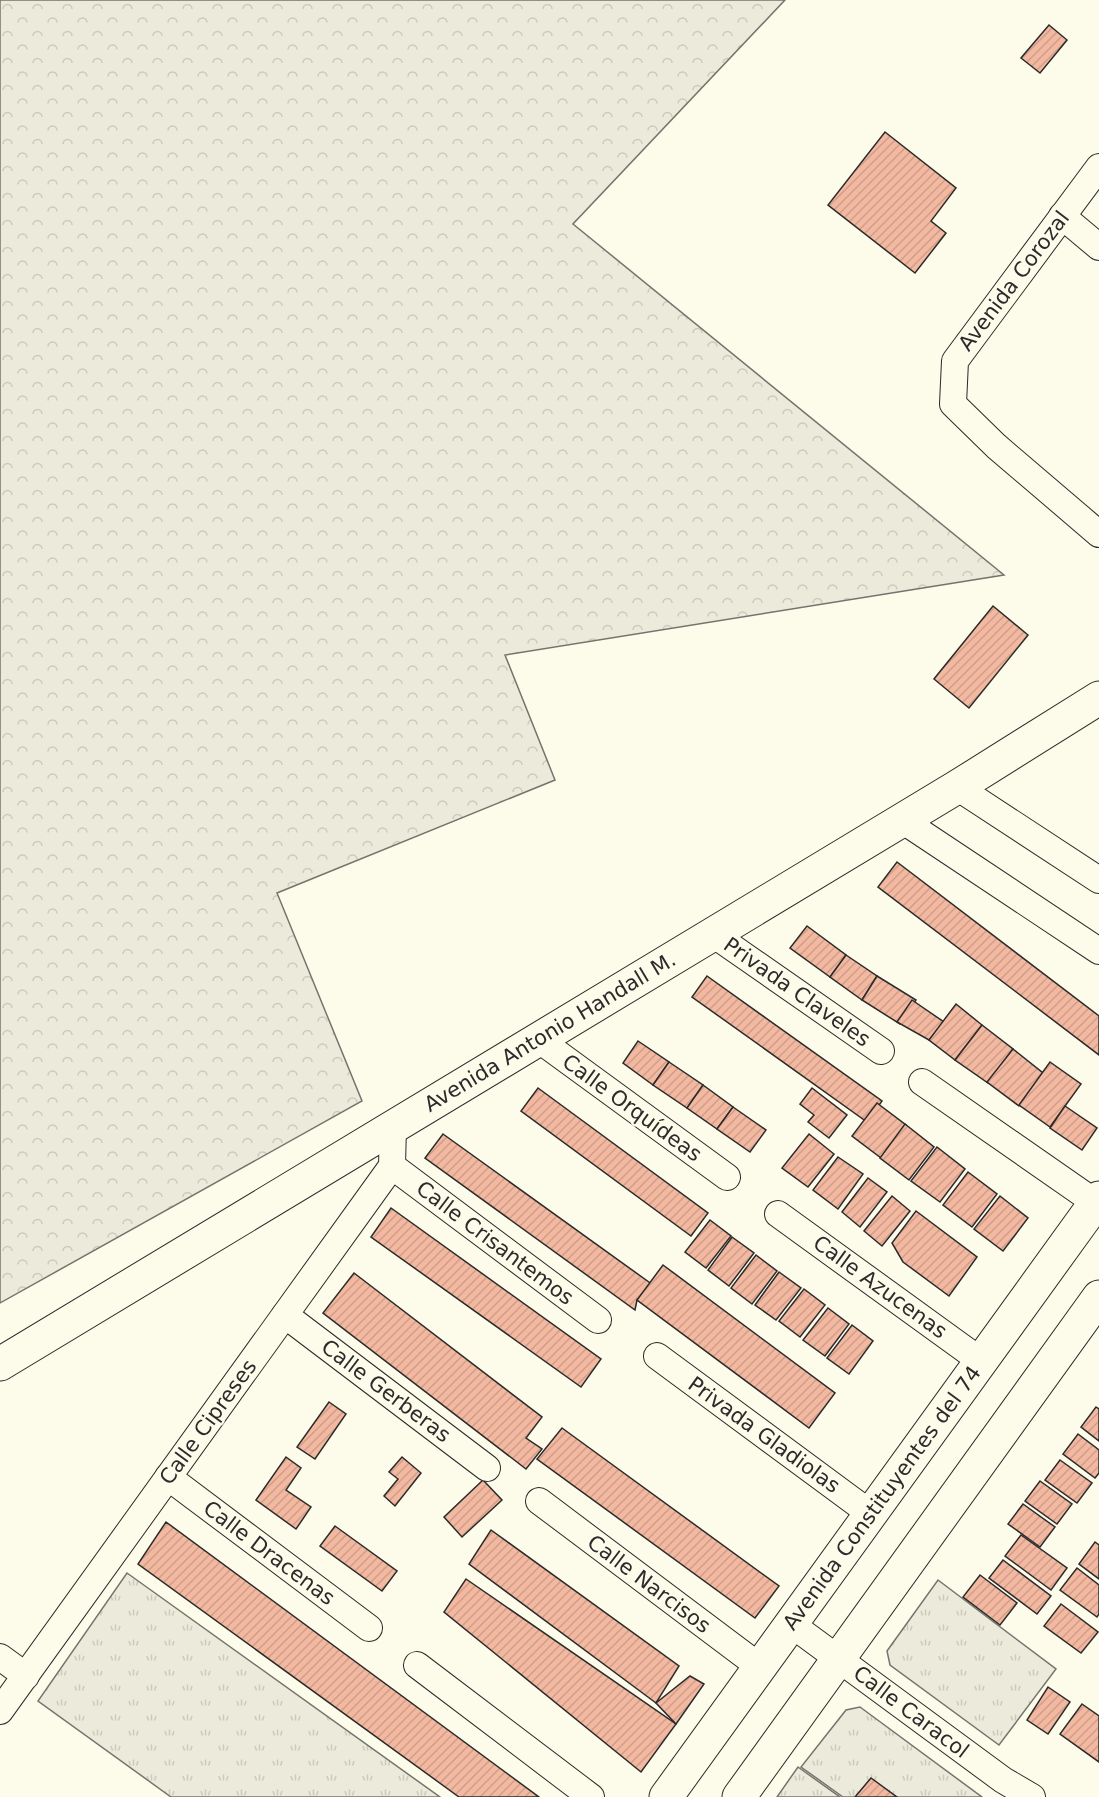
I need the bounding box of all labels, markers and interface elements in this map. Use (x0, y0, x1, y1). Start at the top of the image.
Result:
street label: Avenida Corozal (954, 206, 1074, 356)
street label: Privada Claveles (719, 932, 875, 1052)
street label: Avenida Antonio Handall M. (420, 947, 680, 1117)
street label: Calle Orquídeas (558, 1049, 706, 1167)
street label: Calle Crisantemos (412, 1176, 578, 1310)
street label: Calle Azucenas (809, 1231, 951, 1343)
street label: Calle Gerberas (317, 1335, 455, 1447)
street label: Calle Cipreses (155, 1355, 261, 1489)
street label: Avenida Constituyentes del 74 (778, 1361, 986, 1635)
street label: Privada Gladiolas (683, 1372, 845, 1498)
street label: Calle Dracenas (199, 1496, 339, 1610)
street label: Calle Narcisos (583, 1530, 715, 1638)
street label: Calle Caracol (849, 1661, 973, 1763)

